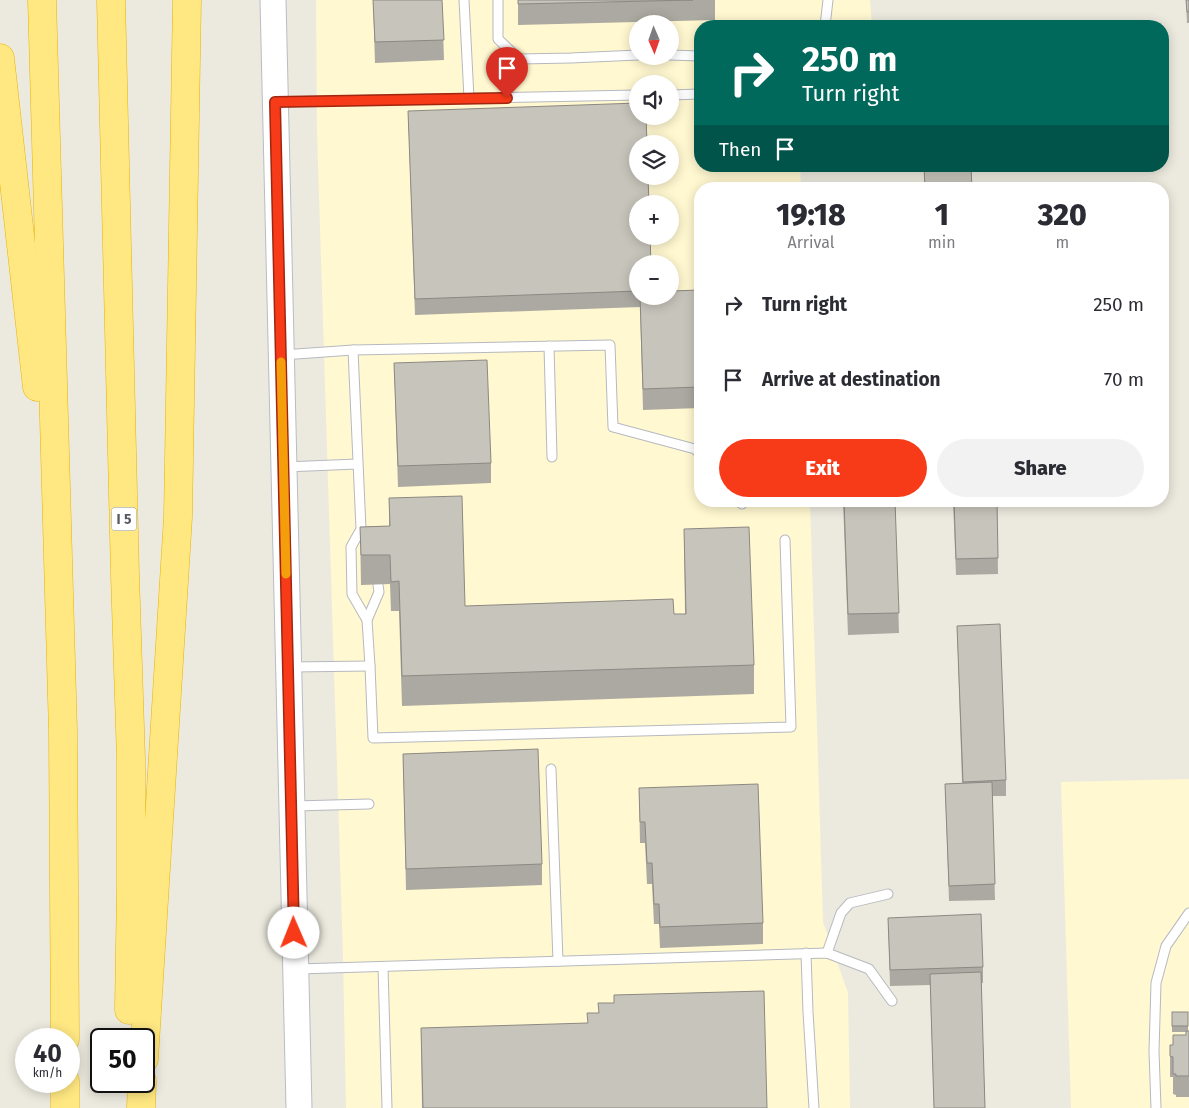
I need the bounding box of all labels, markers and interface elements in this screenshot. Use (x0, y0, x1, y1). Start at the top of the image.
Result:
north arrow (629, 15, 679, 65)
map controls (629, 15, 679, 305)
text: 250 m (802, 38, 897, 80)
icon: right (719, 40, 784, 105)
pin (486, 47, 528, 98)
icon: arrive (493, 54, 521, 82)
button: sound (629, 75, 679, 125)
text: Turn right (802, 80, 899, 107)
button: layers (629, 135, 679, 185)
icon: arrive (771, 135, 799, 163)
text: Then (719, 138, 761, 161)
button: + (629, 195, 679, 245)
text: 19:18 (776, 197, 846, 233)
text: 1 (935, 197, 949, 233)
text: 320 (1038, 197, 1087, 233)
text: Arrival (788, 233, 834, 252)
text: min (928, 233, 956, 252)
text: m (1055, 233, 1069, 252)
button: − (629, 255, 679, 305)
icon: right (719, 291, 747, 319)
text: Turn right (762, 293, 847, 316)
text: 250 m (1093, 293, 1144, 316)
icon: arrive (719, 366, 747, 394)
text: Arrive at destination (762, 368, 941, 391)
text: 70 m (1104, 368, 1144, 391)
button: Exit (719, 439, 927, 497)
button: Share (937, 439, 1144, 497)
road number: I 5 (112, 508, 136, 530)
position arrow (267, 906, 319, 958)
speed limit sign: 50 (90, 1028, 155, 1093)
text: 40 (33, 1039, 62, 1069)
text: km/h (33, 1066, 62, 1080)

